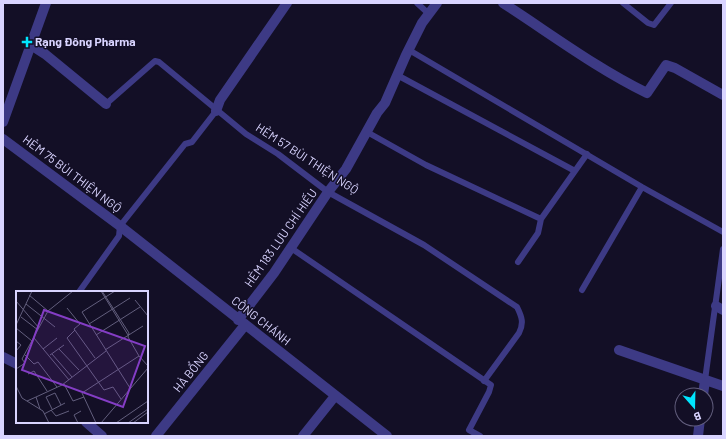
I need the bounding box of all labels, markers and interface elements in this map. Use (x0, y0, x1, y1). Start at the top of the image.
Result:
place label: Rạng Đông Pharma (35, 34, 136, 48)
marker: Rạng Đông Pharma (22, 37, 32, 47)
street label: HẺM 57 BÙI THIỆN NGỘ (254, 120, 362, 197)
street label: HẺM 75 BÙI THIỆN NGỘ (21, 132, 125, 215)
street label: HẺM 183 LƯU CHÍ HIẾU (241, 186, 319, 289)
inset map (16, 291, 148, 423)
street label: CÔNG CHÁNH (229, 293, 294, 348)
street label: HÀ BỔNG (169, 348, 211, 394)
north arrow (674, 387, 714, 427)
text: B (692, 410, 703, 424)

